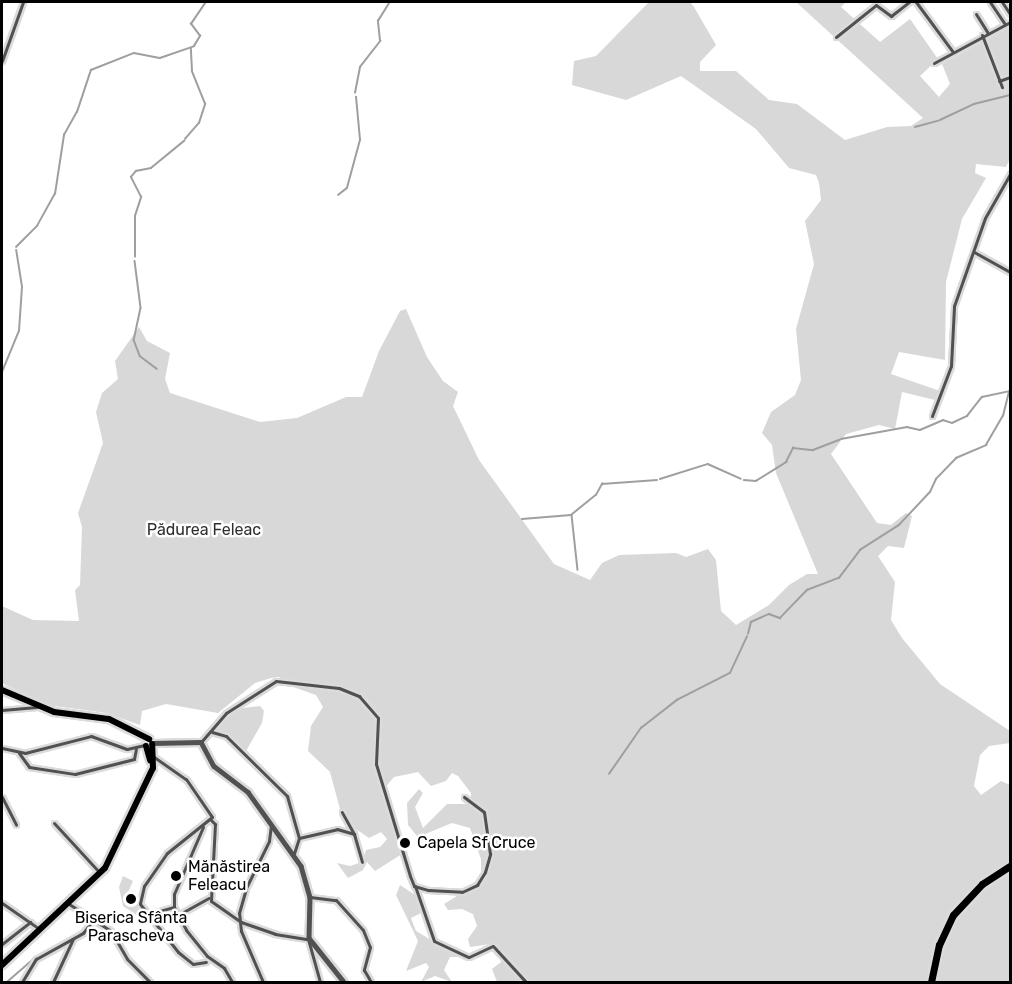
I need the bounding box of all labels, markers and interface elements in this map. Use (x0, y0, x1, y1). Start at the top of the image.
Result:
park label: Pădurea Feleac (147, 520, 261, 540)
place label: Capela Sf Cruce (417, 833, 536, 853)
marker: Capela Sf Cruce (398, 836, 412, 850)
place label: Mănăstirea Feleacu (188, 857, 270, 895)
marker: Mănăstirea Feleacu (169, 869, 183, 883)
marker: Biserica Sfânta Parascheva (124, 892, 138, 906)
place label: Biserica Sfânta Parascheva (75, 908, 187, 946)

